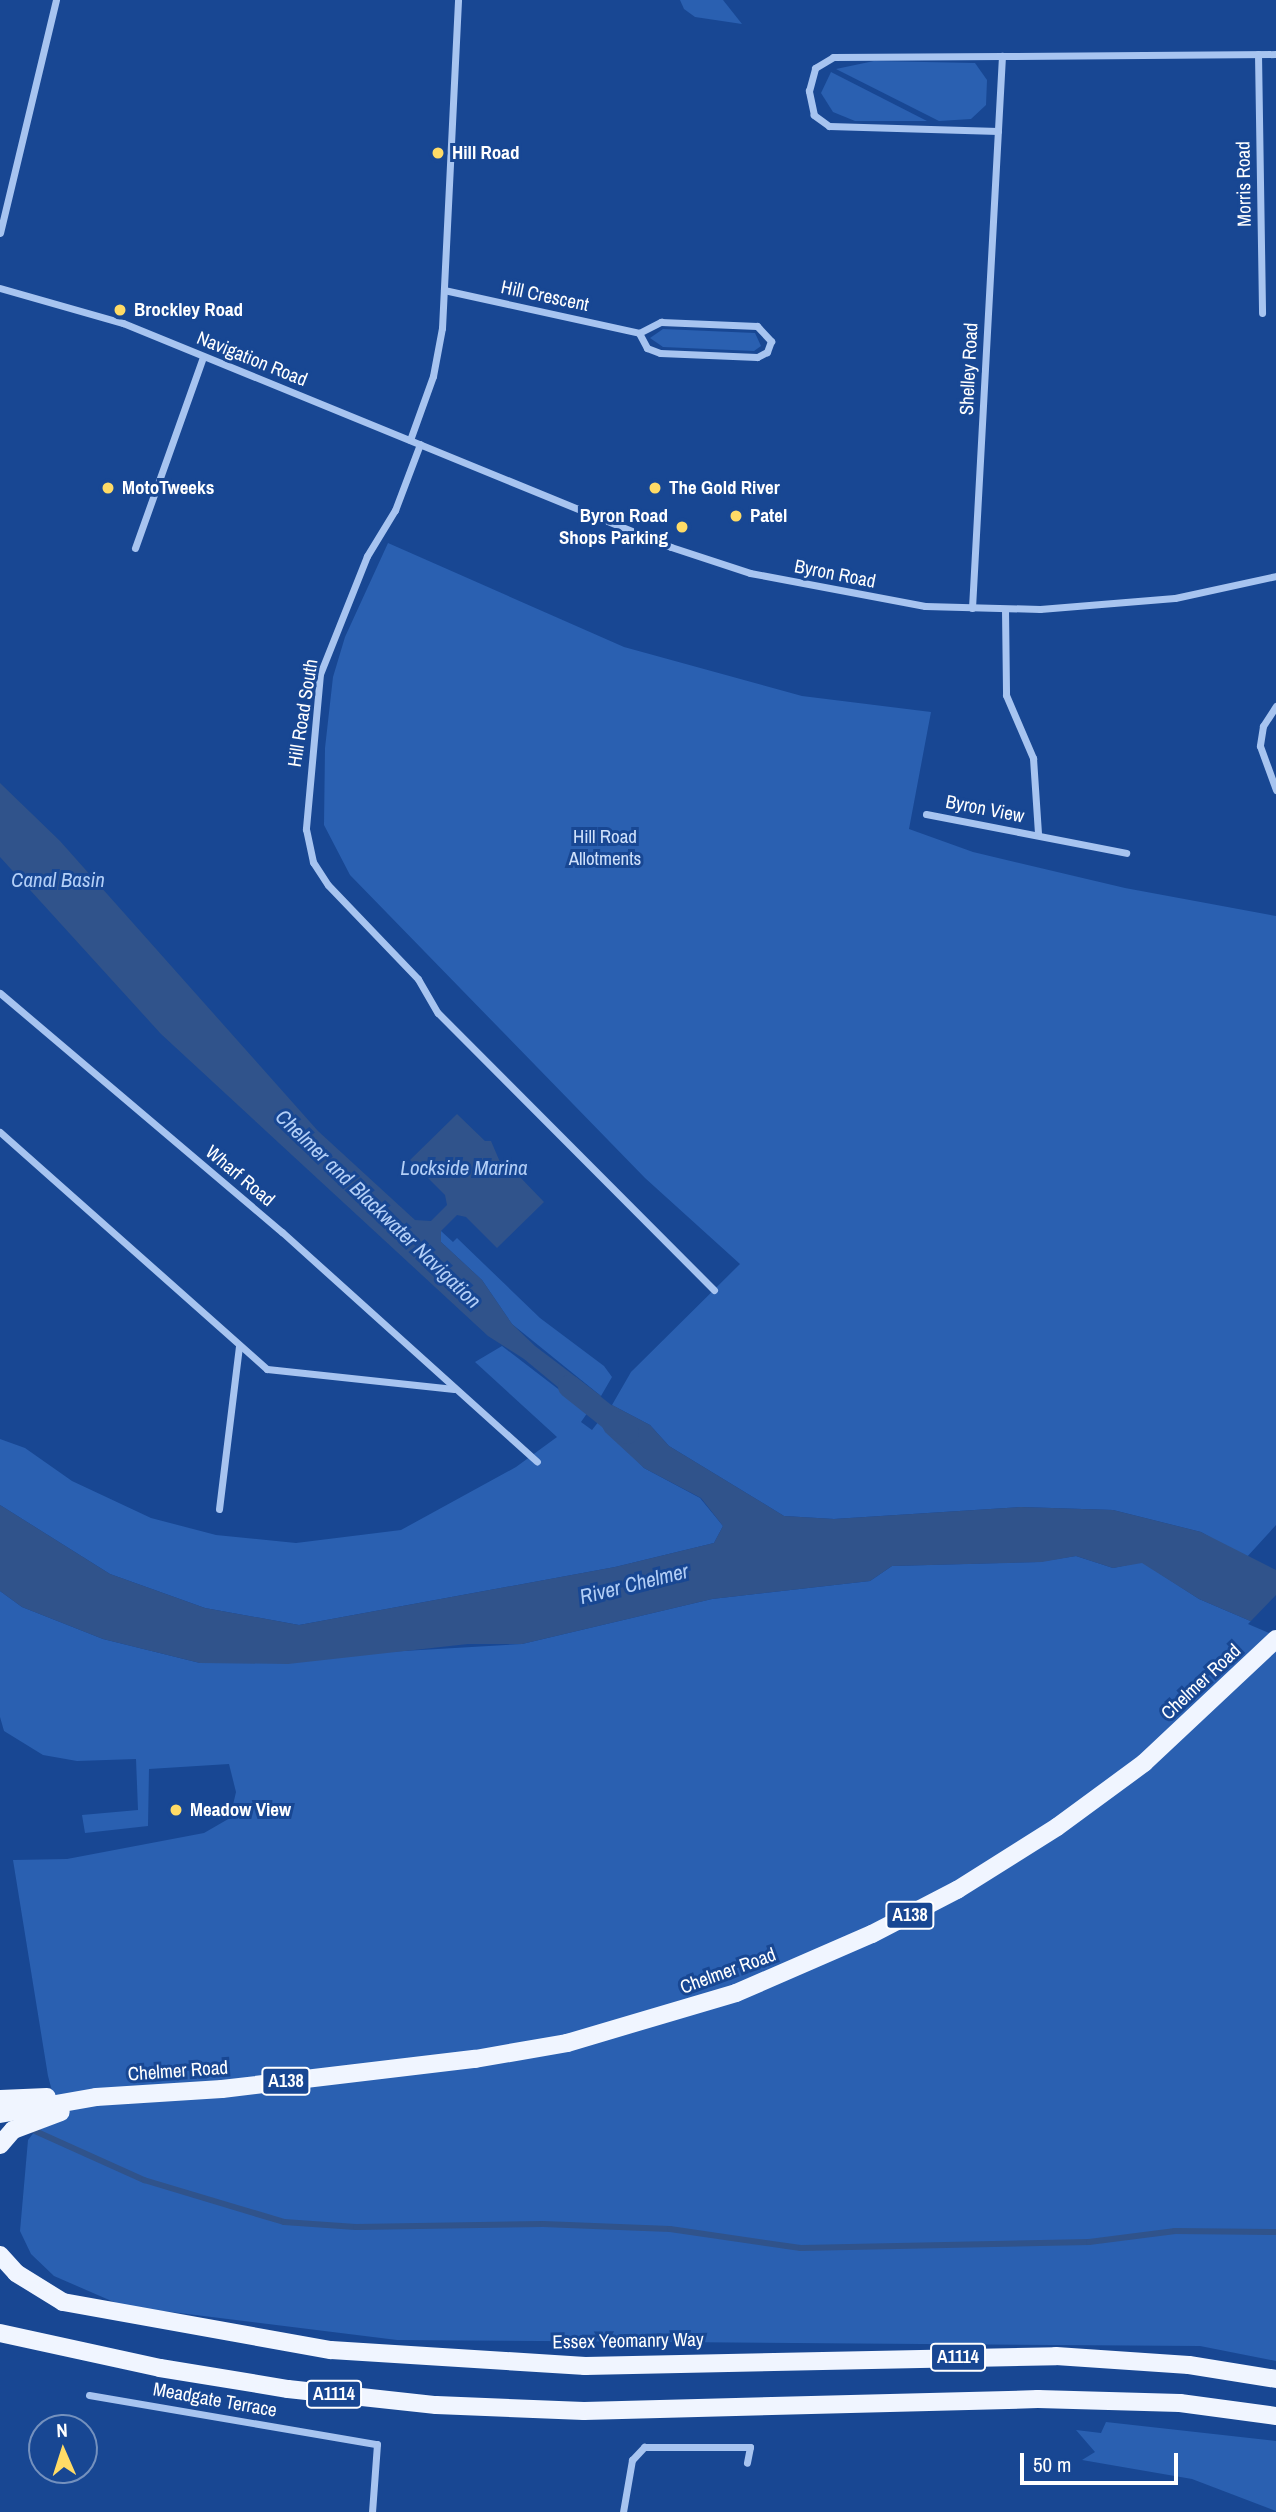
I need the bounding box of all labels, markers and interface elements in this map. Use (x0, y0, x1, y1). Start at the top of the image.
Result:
street label: Morris Road (1232, 141, 1256, 227)
place label: Hill Road (452, 142, 520, 164)
marker: Hill Road (430, 145, 446, 161)
street label: Hill Crescent (499, 276, 591, 316)
place label: Brockley Road (134, 299, 243, 321)
marker: Brockley Road (112, 302, 128, 318)
street label: Shelley Road (955, 322, 983, 416)
street label: Navigation Road (194, 327, 310, 391)
place label: MotoTweeks (122, 477, 214, 499)
place label: The Gold River (669, 477, 780, 499)
marker: MotoTweeks (100, 480, 116, 496)
marker: The Gold River (647, 480, 663, 496)
place label: Byron Road Shops Parking (559, 505, 668, 549)
place label: Patel (750, 505, 787, 527)
marker: Patel (728, 508, 744, 524)
marker: Byron Road Shops Parking (674, 519, 690, 535)
street label: Byron Road (792, 555, 878, 593)
street label: Hill Road South (283, 657, 323, 769)
street label: Byron View (944, 790, 1026, 828)
park label: Hill Road Allotments (569, 826, 641, 870)
water label: Canal Basin (11, 867, 105, 893)
water label: Chelmer and Blackwater Navigation (270, 1104, 486, 1314)
street label: Wharf Road (201, 1141, 279, 1211)
water label: Lockside Marina (400, 1155, 528, 1181)
water label: River Chelmer (577, 1558, 691, 1610)
street label: Chelmer Road (1156, 1639, 1246, 1725)
place label: Meadow View (190, 1799, 291, 1821)
marker: Meadow View (168, 1802, 184, 1818)
road number: A138 (884, 1900, 936, 1929)
street label: Chelmer Road (677, 1943, 779, 1999)
street label: Chelmer Road (127, 2056, 229, 2086)
road number: A138 (260, 2066, 312, 2096)
street label: Essex Yeomanry Way (552, 2328, 704, 2354)
road number: A1114 (930, 2342, 986, 2372)
street label: Meadgate Terrace (151, 2378, 279, 2422)
road number: A1114 (306, 2380, 362, 2408)
north arrow (28, 2414, 98, 2484)
text: N (56, 2417, 68, 2443)
scale bar (1024, 2438, 1182, 2482)
text: 50 m (1033, 2450, 1071, 2479)

